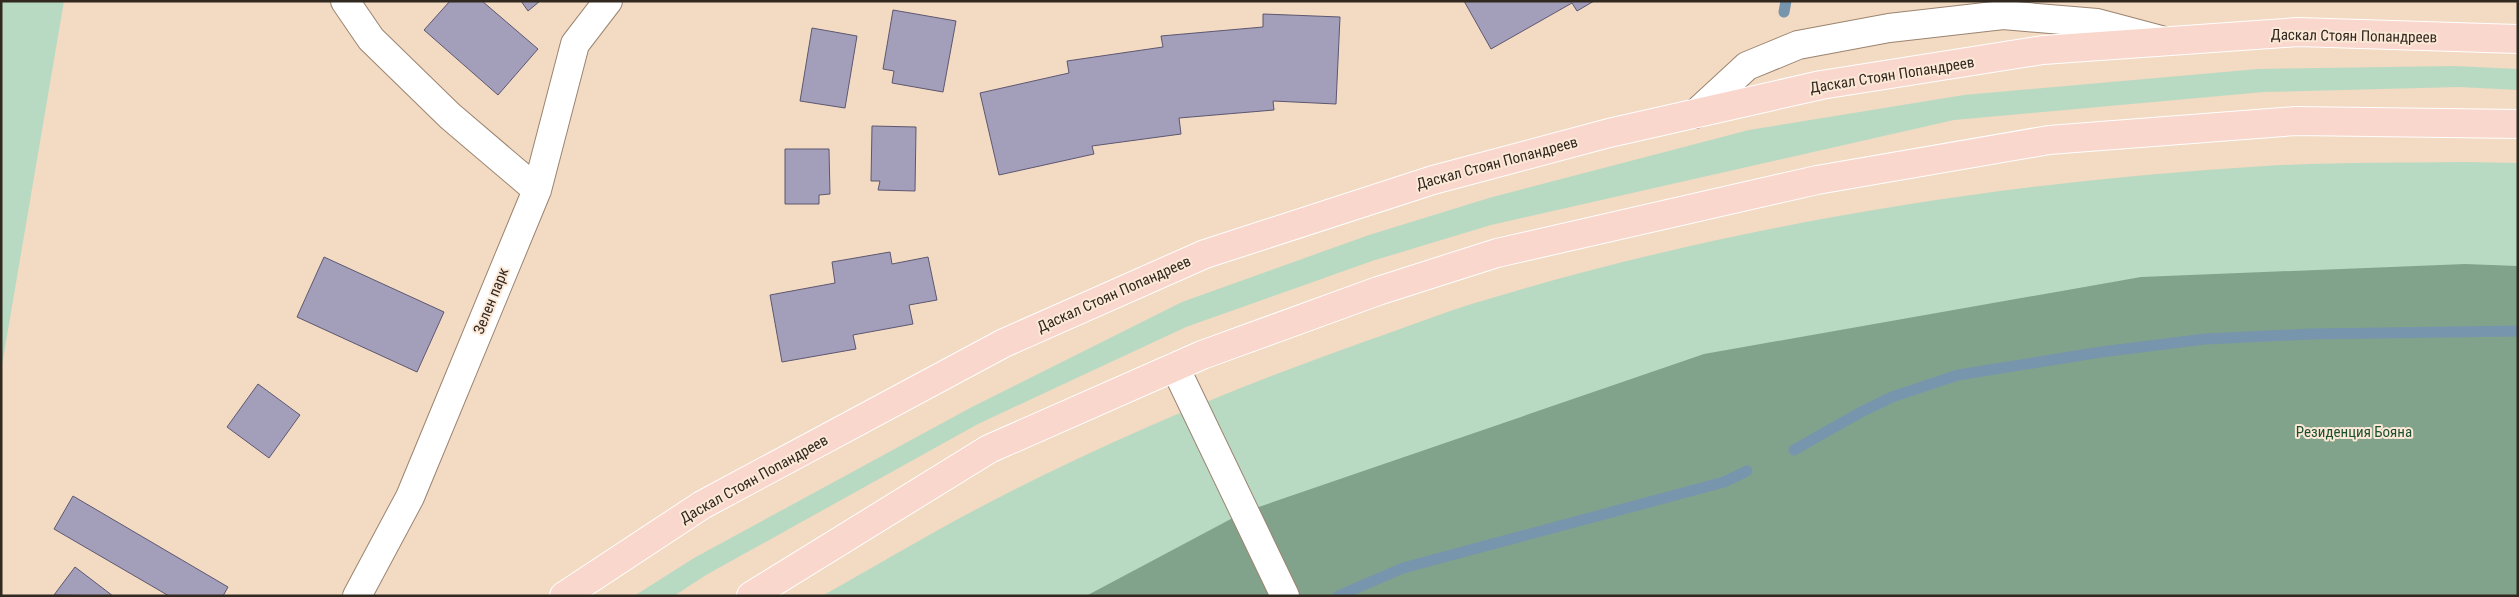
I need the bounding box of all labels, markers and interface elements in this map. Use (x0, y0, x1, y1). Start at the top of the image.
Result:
street label: Даскал Стоян Попандреев (2271, 26, 2437, 46)
street label: Даскал Стоян Попандреев (1808, 53, 1976, 97)
street label: Даскал Стоян Попандреев (1414, 133, 1580, 193)
street label: Даскал Стоян Попандреев (1034, 252, 1194, 336)
street label: Зелен парк (470, 265, 512, 337)
park label: Резиденция Бояна (2296, 423, 2412, 441)
street label: Даскал Стоян Попандреев (677, 431, 831, 527)

